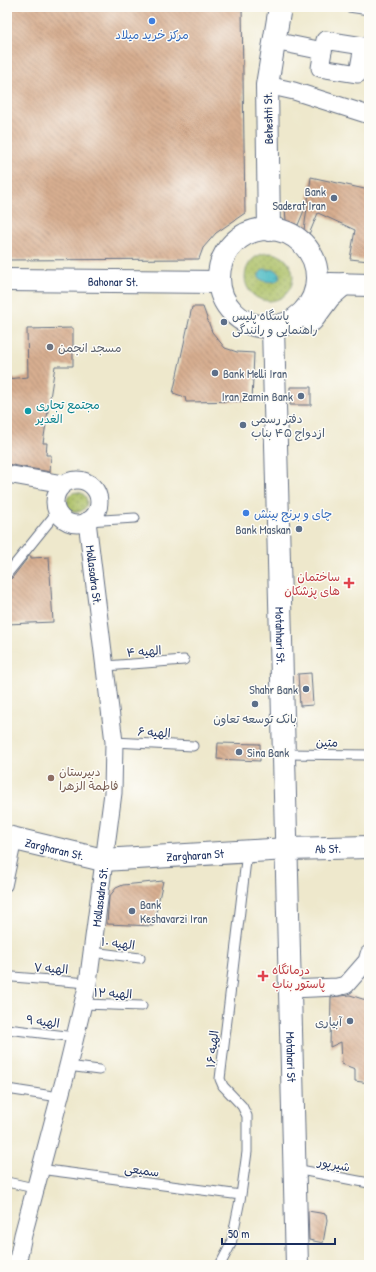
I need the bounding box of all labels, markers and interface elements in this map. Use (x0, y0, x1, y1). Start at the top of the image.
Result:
marker: مرکز خرید میلاد (147, 16, 157, 26)
place label: مرکز خرید میلاد (115, 26, 189, 43)
street label: Beheshti St. (259, 92, 277, 144)
place label: Bank Saderat Iran (273, 183, 326, 214)
marker: Bank Saderat Iran (329, 193, 339, 203)
street label: Bahonar St. (88, 272, 138, 290)
place label: پاسگاه پلیس راهنمایی و رانندگی (232, 307, 318, 338)
marker: پاسگاه پلیس راهنمایی و رانندگی (219, 317, 229, 327)
place label: مسجد انجمن (58, 339, 121, 356)
marker: مسجد انجمن (45, 342, 55, 352)
place label: Bank Melli Iran (223, 365, 287, 382)
marker: Bank Melli Iran (210, 368, 220, 378)
place label: Iran Zamin Bank (222, 388, 293, 405)
marker: Iran Zamin Bank (296, 391, 306, 401)
place label: مجتمع تجاری الغدیر (35, 396, 100, 427)
marker: مجتمع تجاری الغدیر (23, 406, 33, 416)
place label: دفتر رسمی ازدواج ۴۵ بناب (251, 410, 325, 442)
marker: دفتر رسمی ازدواج ۴۵ بناب (238, 420, 248, 430)
place label: چای و برنج بینش (254, 505, 332, 523)
marker: چای و برنج بینش (241, 508, 251, 518)
place label: Bank Maskan (235, 521, 291, 538)
marker: Bank Maskan (294, 524, 304, 534)
street label: Mollasadra St. (82, 544, 106, 606)
place label: ساختمان های پزشکان (284, 568, 340, 599)
marker: ساختمان های پزشکان (343, 577, 355, 589)
street label: Motahhari St. (272, 607, 290, 665)
street label: الهیه ۴ (126, 641, 162, 661)
place label: Shahr Bank (249, 681, 298, 698)
marker: Shahr Bank (301, 684, 311, 694)
marker: بانک توسعه تعاون (250, 699, 260, 709)
place label: بانک توسعه تعاون (213, 710, 297, 727)
street label: الهیه ۶ (137, 723, 171, 741)
street label: متین (316, 733, 338, 751)
place label: Sina Bank (247, 744, 289, 761)
marker: Sina Bank (234, 747, 244, 757)
place label: دبیرستان فاطمة الزهرا (59, 763, 118, 794)
marker: دبیرستان فاطمة الزهرا (46, 773, 56, 783)
street label: Zargharan St. (23, 833, 86, 864)
street label: Ab St. (315, 839, 341, 857)
street label: Zargharan St (166, 844, 225, 865)
street label: Mollasadra St. (87, 866, 112, 928)
place label: Bank Keshavarzi Iran (140, 896, 208, 927)
marker: Bank Keshavarzi Iran (127, 906, 137, 916)
street label: الهیه ۱۰ (100, 932, 136, 954)
street label: الهیه ۷ (33, 958, 69, 978)
place label: درمانگاه پاستور بناب (272, 961, 325, 992)
marker: درمانگاه پاستور بناب (257, 970, 269, 982)
street label: الهیه ۱۲ (93, 984, 133, 1002)
street label: الهیه ۹ (25, 1011, 61, 1031)
place label: آبیاری (315, 1013, 343, 1030)
marker: آبیاری (345, 1016, 355, 1026)
street label: الهیه ۱۶ (202, 1029, 222, 1069)
street label: Motahari St (283, 1031, 301, 1083)
street label: شیرپور (316, 1152, 352, 1175)
street label: سمیعی (124, 1159, 160, 1181)
scale bar (222, 1220, 335, 1246)
text: 50 m (228, 1225, 249, 1242)

